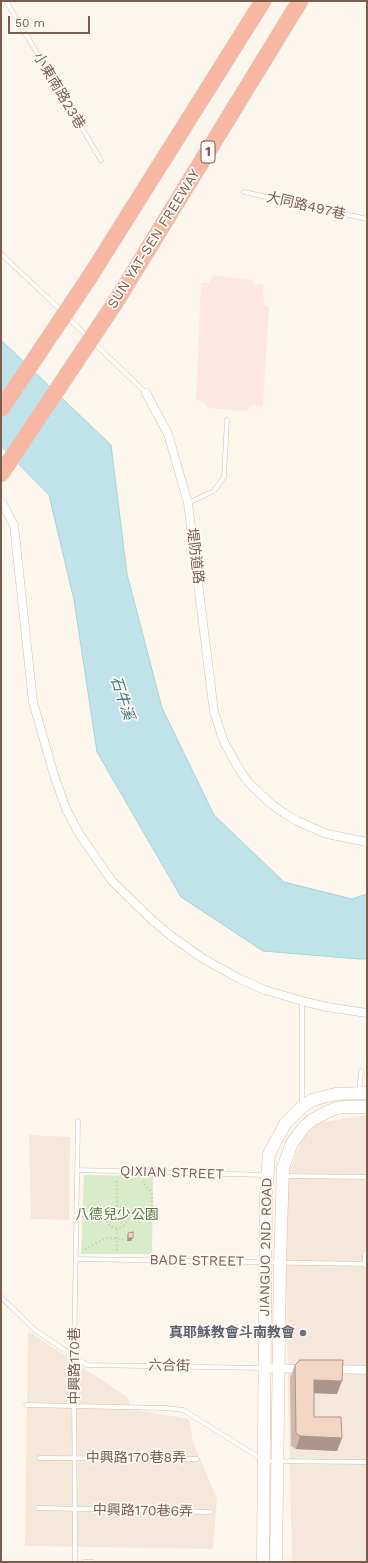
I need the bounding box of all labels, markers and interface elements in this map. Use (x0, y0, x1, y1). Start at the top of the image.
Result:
scale bar (10, 8, 92, 34)
text: 50 m (15, 16, 45, 30)
street label: 小東南路23巷 (30, 50, 88, 132)
road number: 1 (201, 141, 215, 163)
street label: SUN YAT-SEN FREEWAY (104, 166, 204, 312)
street label: 大同路497巷 (265, 189, 347, 223)
street label: 堤防道路 (183, 527, 207, 585)
water label: 石牛溪 (106, 674, 138, 722)
street label: QIXIAN STREET (120, 1163, 224, 1183)
street label: JIANGUO 2ND ROAD (256, 1177, 276, 1317)
park label: 八德兒少公園 (75, 1207, 159, 1223)
street label: BADE STREET (150, 1252, 244, 1270)
place label: 真耶穌教會斗南教會 (169, 1325, 295, 1341)
street label: 中興路170巷 (67, 1327, 83, 1405)
marker: 真耶穌教會斗南教會 (298, 1328, 308, 1338)
street label: 六合街 (148, 1357, 190, 1375)
street label: 中興路170巷8弄 (86, 1450, 186, 1466)
street label: 中興路170巷6弄 (93, 1502, 193, 1520)

